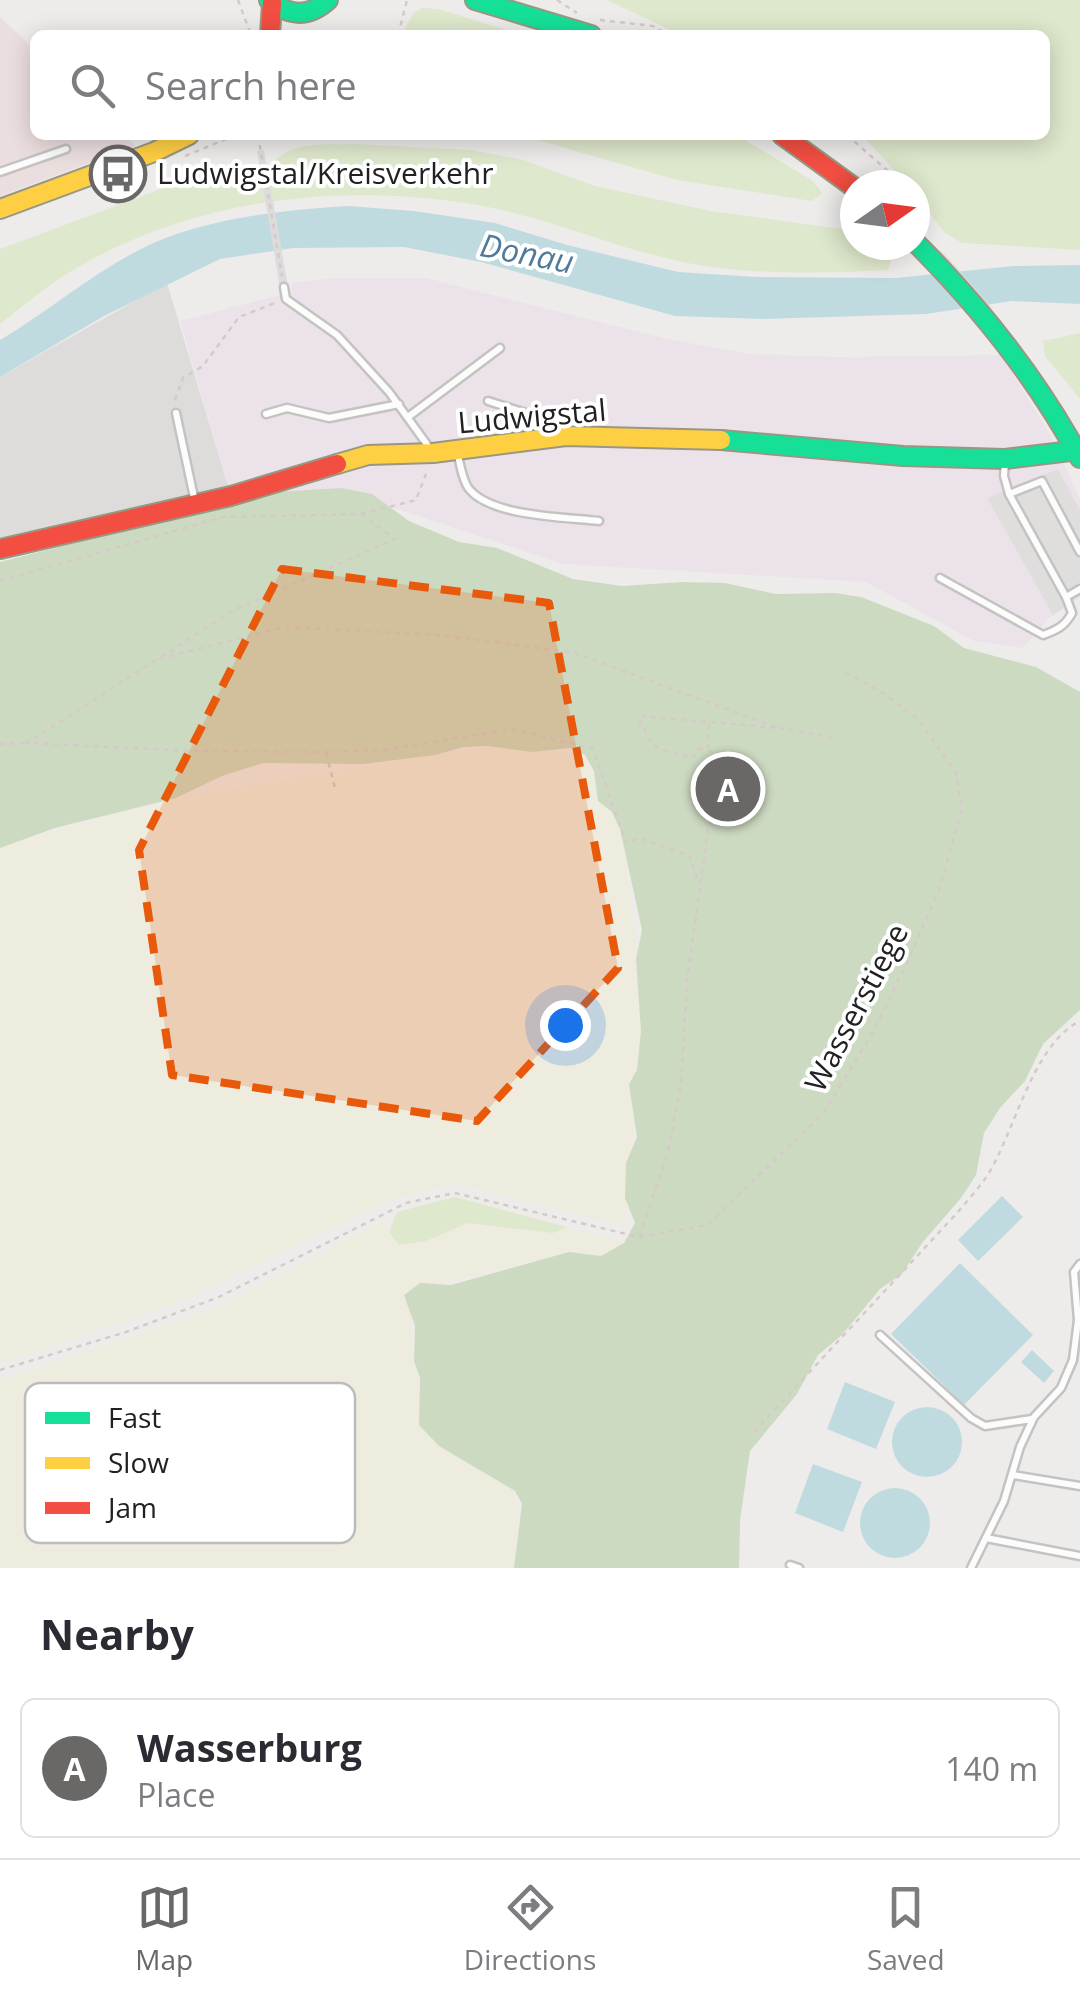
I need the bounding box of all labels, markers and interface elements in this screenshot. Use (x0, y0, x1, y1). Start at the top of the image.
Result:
search box (30, 30, 1050, 140)
icon: search (65, 58, 120, 113)
text: Search here (145, 59, 357, 111)
bus stop icon: Ludwigstal/Kreisverkehr (88, 144, 148, 204)
place label: Ludwigstal/Kreisverkehr (157, 152, 493, 193)
north arrow (840, 170, 930, 260)
water label: Donau (477, 222, 578, 283)
street label: Ludwigstal (456, 389, 608, 442)
pin: A (696, 752, 760, 826)
street label: Wasserstiege (794, 916, 917, 1098)
your location (540, 1000, 591, 1051)
legend (25, 1383, 355, 1543)
text: Fast (108, 1398, 161, 1436)
text: Slow (108, 1443, 169, 1481)
text: Jam (105, 1488, 157, 1526)
text: Nearby (40, 1605, 194, 1662)
text: Wasserburg (137, 1721, 362, 1773)
text: A (63, 1747, 86, 1790)
text: 140 m (945, 1747, 1038, 1790)
text: Place (137, 1773, 215, 1816)
tab: Map (135, 1880, 193, 1978)
tab: Directions (464, 1880, 596, 1978)
tab: Saved (867, 1880, 945, 1978)

